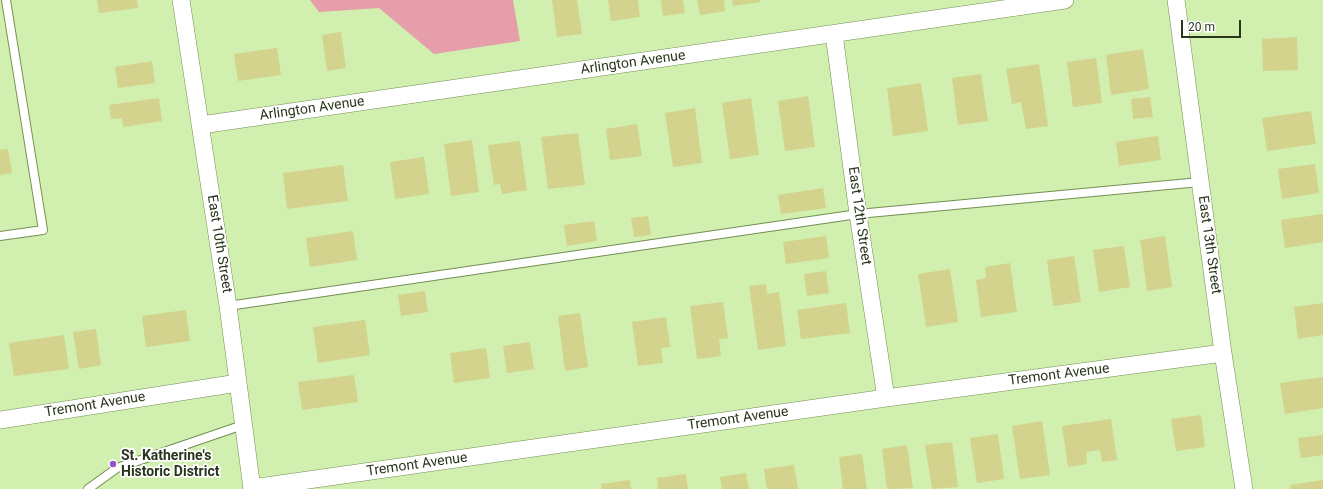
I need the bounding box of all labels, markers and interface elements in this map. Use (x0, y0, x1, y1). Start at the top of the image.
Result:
scale bar (1183, 12, 1243, 38)
text: 20 m (1188, 20, 1215, 34)
street label: Arlington Avenue (580, 47, 686, 79)
street label: Arlington Avenue (259, 93, 365, 125)
street label: East 12th Street (844, 166, 874, 266)
street label: East 10th Street (203, 194, 235, 294)
street label: East 13th Street (1194, 195, 1224, 295)
street label: Tremont Avenue (1008, 360, 1110, 390)
street label: Tremont Avenue (43, 389, 147, 421)
street label: Tremont Avenue (686, 404, 790, 434)
place label: St. Katherine's Historic District (121, 448, 219, 480)
street label: Tremont Avenue (365, 450, 469, 480)
marker: St. Katherine's Historic District (108, 459, 118, 469)

